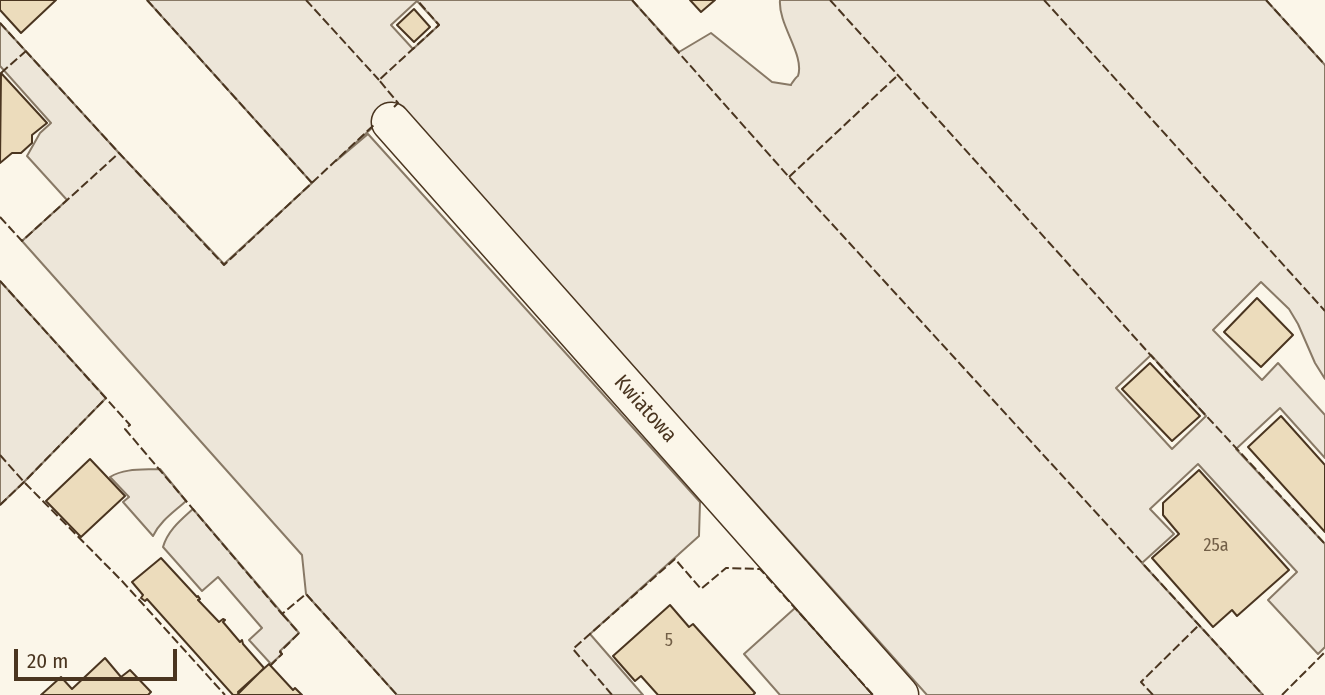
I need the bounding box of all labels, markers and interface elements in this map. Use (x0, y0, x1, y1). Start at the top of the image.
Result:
street label: Kwiatowa (608, 370, 682, 448)
house number: 25a (1203, 535, 1229, 557)
house number: 5 (665, 630, 673, 652)
scale bar (18, 636, 180, 680)
text: 20 m (27, 648, 68, 674)

